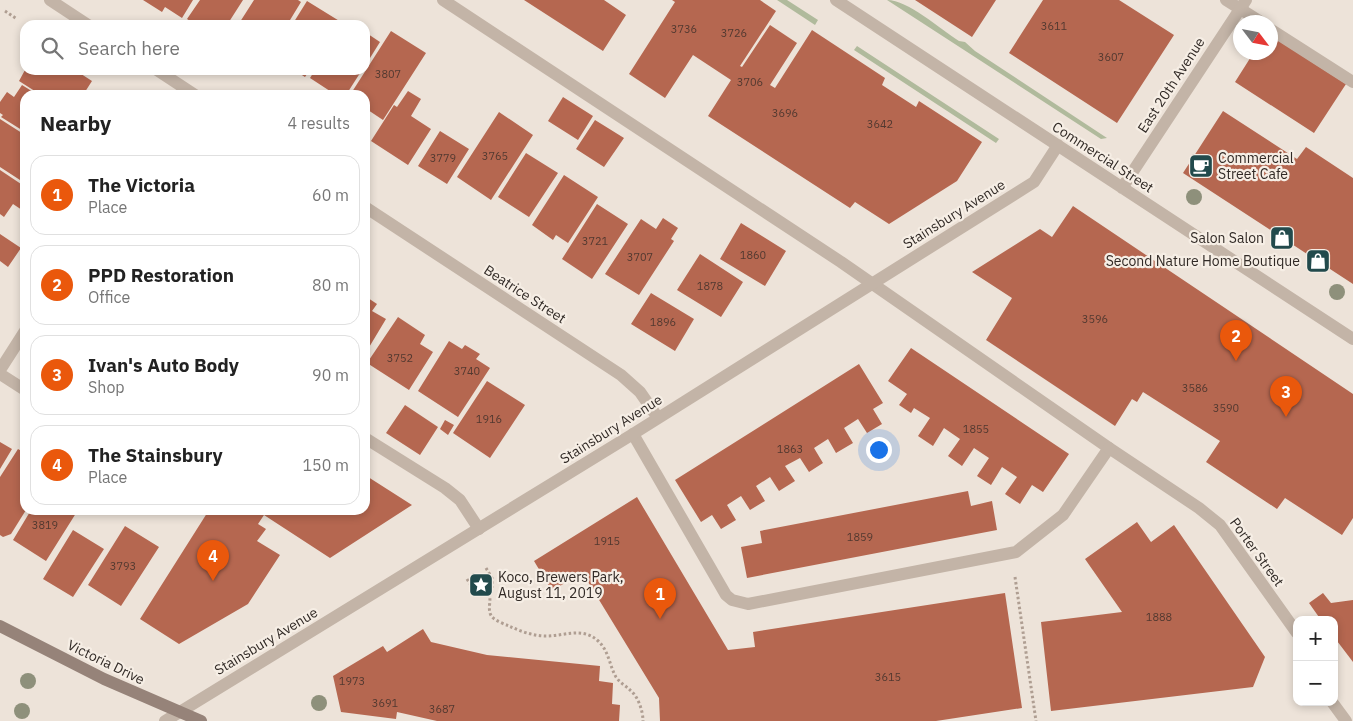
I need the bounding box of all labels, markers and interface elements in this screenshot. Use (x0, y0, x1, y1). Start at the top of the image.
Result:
north arrow (1233, 15, 1278, 60)
house number: 3611 (1041, 19, 1068, 33)
search box (20, 20, 370, 75)
house number: 3736 (671, 22, 697, 36)
house number: 3726 (721, 26, 747, 40)
icon: search (38, 34, 66, 62)
street label: East 20th Avenue (1133, 34, 1209, 136)
text: Search here (78, 36, 180, 60)
house number: 3607 (1098, 50, 1124, 64)
house number: 3807 (375, 67, 401, 81)
house number: 3706 (737, 75, 763, 89)
house number: 3696 (772, 106, 798, 120)
text: Nearby (40, 109, 111, 137)
text: 4 results (287, 113, 350, 133)
house number: 3642 (867, 117, 893, 131)
street label: Commercial Street (1049, 118, 1157, 197)
house number: 3765 (482, 149, 508, 163)
place label: Commercial Street Cafe (1218, 149, 1294, 183)
house number: 3779 (430, 151, 456, 165)
cafe icon: Commercial Street Cafe (1188, 153, 1214, 179)
text: The Victoria (88, 173, 195, 197)
street label: Stainsbury Avenue (900, 175, 1009, 253)
text: 1 (52, 185, 62, 205)
text: 60 m (312, 185, 349, 205)
text: Place (88, 197, 127, 217)
shop icon: Salon Salon (1269, 225, 1295, 251)
place label: Salon Salon (1190, 229, 1264, 247)
house number: 3721 (582, 234, 609, 248)
house number: 1860 (740, 248, 766, 262)
shop icon: Second Nature Home Boutique (1305, 248, 1331, 274)
house number: 3707 (627, 250, 653, 264)
place label: Second Nature Home Boutique (1106, 252, 1300, 270)
street label: Beatrice Street (481, 261, 569, 327)
text: PPD Restoration (88, 263, 234, 287)
text: 2 (52, 275, 62, 295)
text: 80 m (312, 275, 349, 295)
house number: 1878 (697, 279, 723, 293)
text: Office (88, 287, 130, 307)
house number: 3596 (1082, 312, 1108, 326)
house number: 1896 (650, 315, 676, 329)
pin: 2 (1220, 320, 1252, 361)
house number: 3752 (387, 351, 413, 365)
text: Ivan's Auto Body (88, 353, 239, 377)
house number: 3740 (454, 364, 480, 378)
text: 3 (52, 365, 62, 385)
text: 90 m (312, 365, 349, 385)
pin: 3 (1270, 376, 1302, 417)
text: Shop (88, 377, 125, 397)
house number: 3586 (1182, 381, 1208, 395)
street label: Stainsbury Avenue (557, 390, 666, 468)
house number: 3590 (1213, 401, 1239, 415)
house number: 1916 (476, 412, 502, 426)
house number: 1855 (963, 422, 989, 436)
your location (866, 437, 892, 463)
house number: 1863 (777, 442, 803, 456)
text: The Stainsbury (88, 443, 223, 467)
text: 4 (52, 455, 62, 475)
text: 150 m (302, 455, 349, 475)
text: Place (88, 467, 127, 487)
street label: Porter Street (1226, 514, 1288, 590)
house number: 3819 (32, 518, 58, 532)
house number: 1859 (847, 530, 873, 544)
house number: 1915 (594, 534, 620, 548)
pin: 4 (197, 540, 229, 581)
house number: 3793 (110, 559, 136, 573)
place label: Koco, Brewers Park, August 11, 2019 (498, 568, 624, 602)
place icon: Koco, Brewers Park, August 11, 2019 (468, 572, 494, 598)
pin: 1 (644, 578, 676, 619)
street label: Stainsbury Avenue (211, 603, 321, 679)
house number: 1888 (1146, 610, 1172, 624)
map controls (1293, 616, 1338, 706)
button: + (1293, 616, 1338, 661)
street label: Victoria Drive (64, 636, 148, 689)
button: − (1293, 661, 1338, 706)
house number: 3615 (875, 670, 901, 684)
house number: 1973 (339, 674, 365, 688)
house number: 3691 (372, 696, 399, 710)
house number: 3687 (429, 702, 455, 716)

